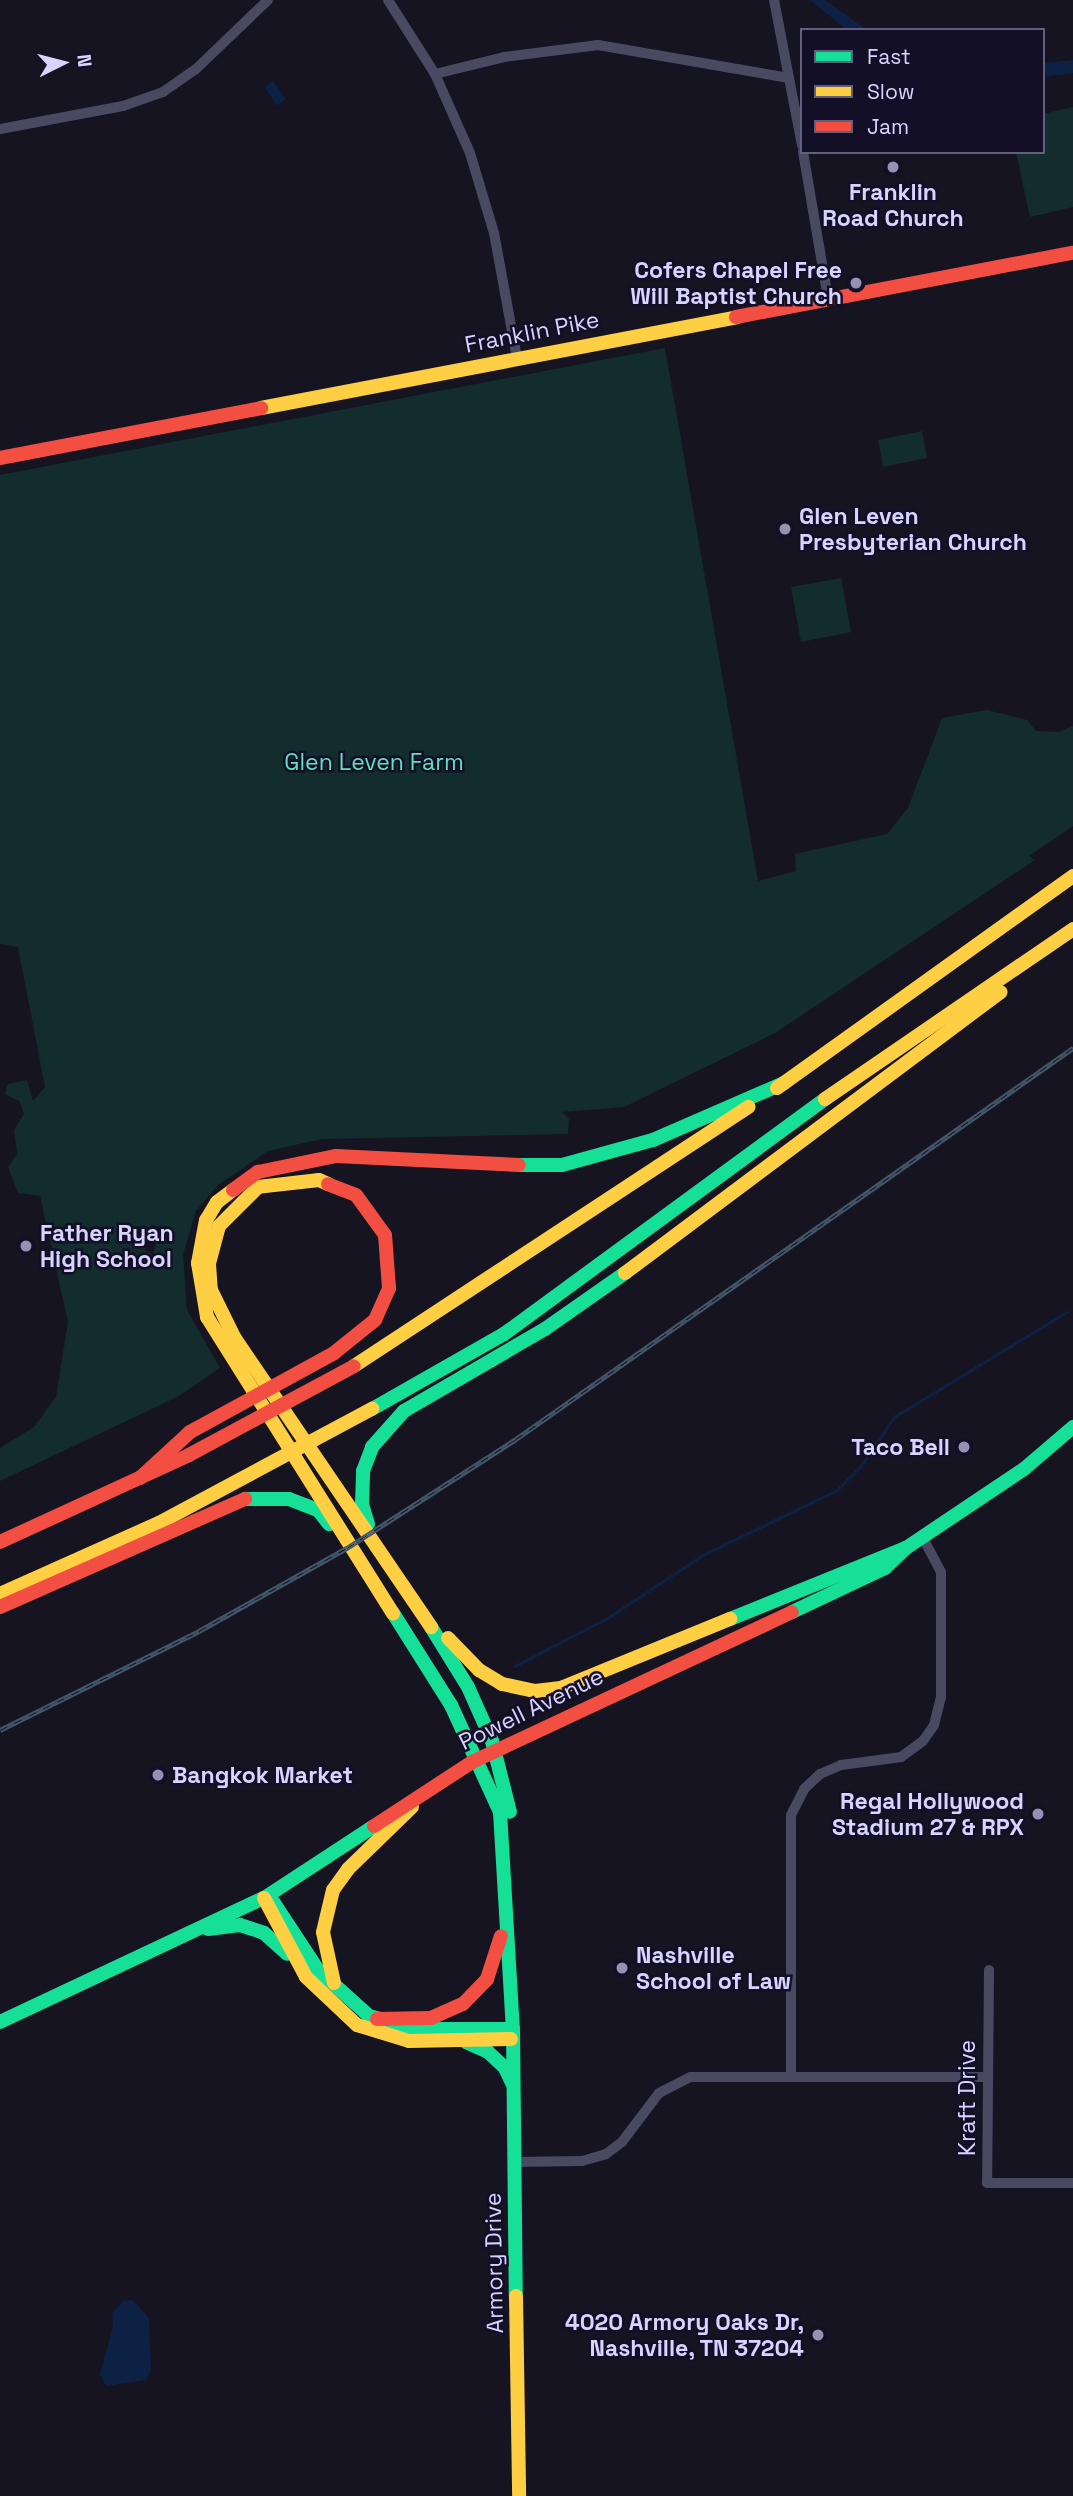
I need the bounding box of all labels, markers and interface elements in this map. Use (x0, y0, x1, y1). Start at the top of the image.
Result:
north arrow (28, 28, 98, 98)
legend (800, 28, 1045, 154)
text: Fast (867, 43, 911, 70)
text: N (71, 53, 97, 68)
text: Slow (867, 78, 915, 105)
text: Jam (867, 113, 909, 140)
marker: Franklin Road Church (885, 159, 901, 175)
place label: Franklin Road Church (822, 178, 964, 232)
place label: Cofers Chapel Free Will Baptist Church (630, 256, 842, 310)
marker: Cofers Chapel Free Will Baptist Church (848, 275, 864, 291)
street label: Franklin Pike (462, 305, 602, 359)
place label: Glen Leven Presbyterian Church (799, 502, 1027, 556)
marker: Glen Leven Presbyterian Church (777, 521, 793, 537)
park label: Glen Leven Farm (284, 748, 464, 776)
place label: Father Ryan High School (40, 1219, 174, 1273)
marker: Father Ryan High School (18, 1238, 34, 1254)
place label: Taco Bell (851, 1433, 950, 1461)
marker: Taco Bell (956, 1439, 972, 1455)
street label: Powell Avenue (454, 1662, 608, 1756)
place label: Bangkok Market (172, 1761, 353, 1789)
marker: Bangkok Market (150, 1767, 166, 1783)
place label: Regal Hollywood Stadium 27 & RPX (832, 1787, 1024, 1841)
marker: Regal Hollywood Stadium 27 & RPX (1030, 1806, 1046, 1822)
place label: Nashville School of Law (636, 1941, 791, 1995)
marker: Nashville School of Law (614, 1960, 630, 1976)
street label: Kraft Drive (953, 2040, 981, 2156)
street label: Armory Drive (479, 2192, 509, 2334)
place label: 4020 Armory Oaks Dr, Nashville, TN 37204 (565, 2308, 804, 2362)
marker: 4020 Armory Oaks Dr, Nashville, TN 37204 (810, 2327, 826, 2343)

